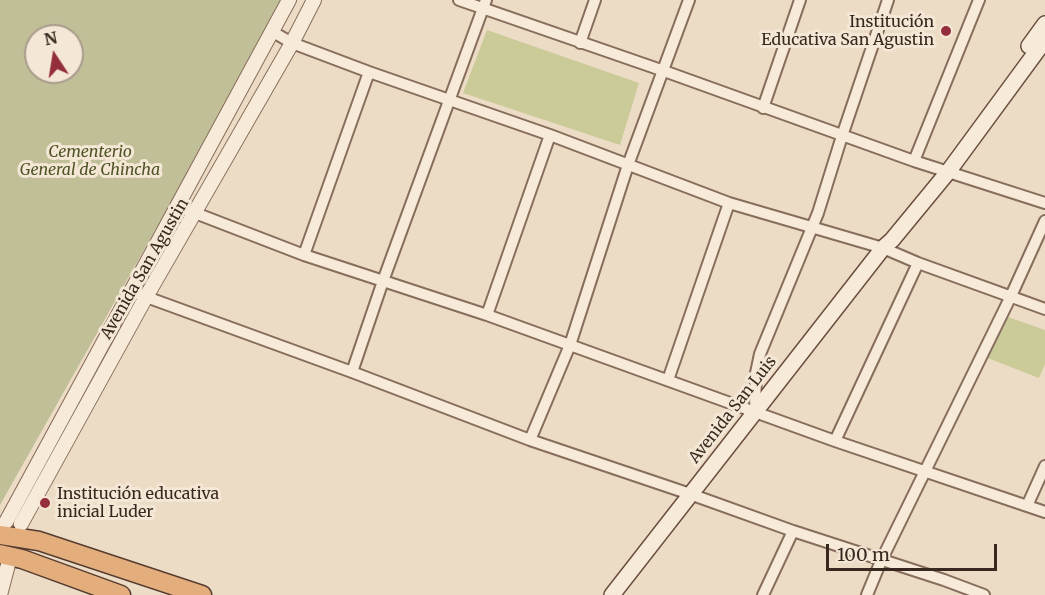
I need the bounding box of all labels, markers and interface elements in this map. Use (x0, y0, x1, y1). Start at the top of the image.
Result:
place label: Institución Educativa San Agustin (761, 12, 934, 50)
north arrow (24, 24, 84, 84)
marker: Institución Educativa San Agustin (939, 24, 953, 38)
text: N (42, 27, 59, 49)
park label: Cementerio General de Chincha (20, 142, 160, 180)
street label: Avenida San Agustin (97, 195, 193, 343)
street label: Avenida San Luis (685, 353, 781, 467)
place label: Institución educativa inicial Luder (57, 484, 219, 522)
marker: Institución educativa inicial Luder (38, 496, 52, 510)
scale bar (829, 532, 1000, 570)
text: 100 m (837, 543, 890, 566)

